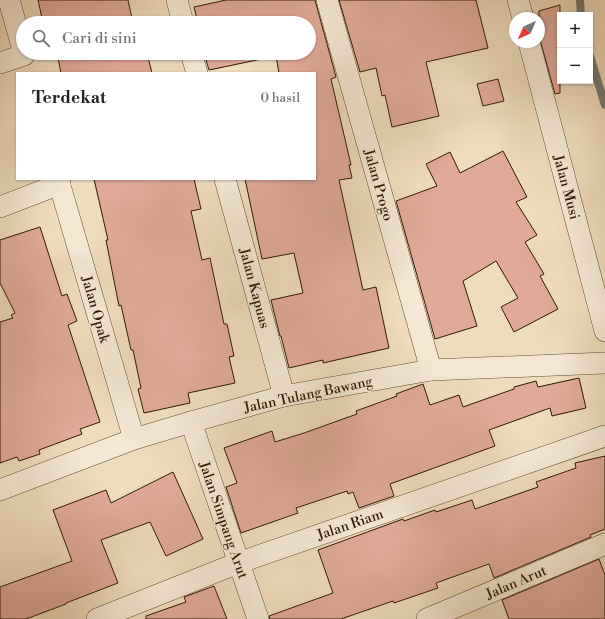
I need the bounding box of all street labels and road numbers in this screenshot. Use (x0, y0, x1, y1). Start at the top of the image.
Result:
street label: Jalan Progo (359, 146, 397, 223)
street label: Jalan Musi (548, 152, 583, 222)
street label: Jalan Kapuas (234, 245, 273, 330)
street label: Jalan Opak (77, 273, 113, 346)
street label: Jalan Tulang Bawang (241, 372, 375, 418)
street label: Jalan Simpang Arut (194, 458, 252, 581)
street label: Jalan Riam (314, 505, 386, 545)
street label: Jalan Arut (482, 562, 550, 604)

